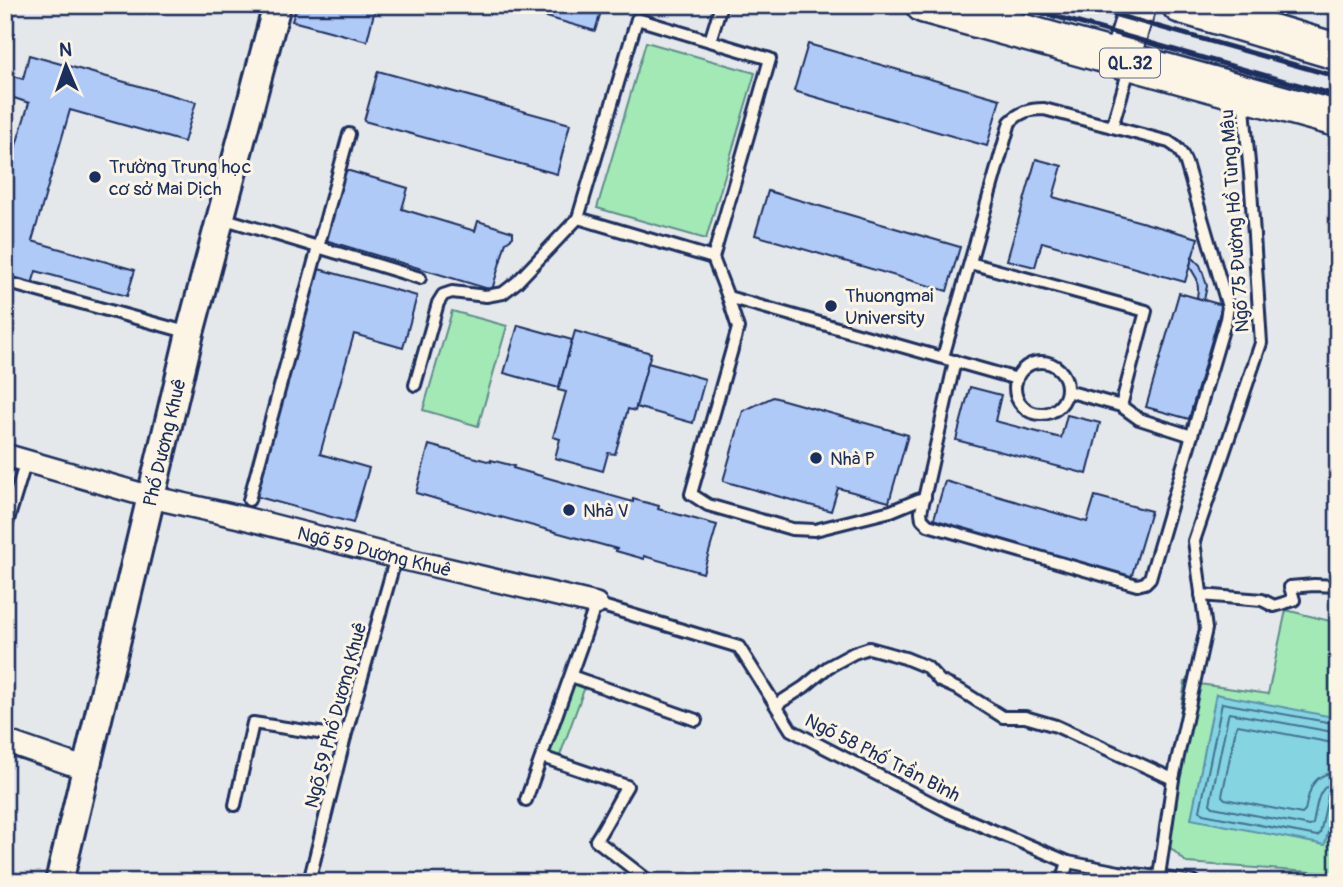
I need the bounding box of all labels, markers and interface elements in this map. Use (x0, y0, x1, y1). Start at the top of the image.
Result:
north arrow (32, 32, 102, 102)
text: N (59, 38, 72, 62)
road number: QL.32 (1100, 48, 1160, 78)
street label: Ngõ 75 Đường Hồ Tùng Mậu (1215, 109, 1255, 333)
place label: Trường Trung học cơ sở Mai Dịch (109, 155, 252, 201)
marker: Trường Trung học cơ sở Mai Dịch (87, 169, 103, 185)
place label: Thuongmai University (845, 284, 933, 330)
marker: Thuongmai University (823, 298, 839, 314)
street label: Phố Dương Khuê (138, 376, 192, 509)
place label: Nhà P (830, 447, 875, 471)
marker: Nhà P (808, 450, 824, 466)
place label: Nhà V (583, 499, 629, 523)
marker: Nhà V (561, 502, 577, 518)
street label: Ngõ 59 Dương Khuê (295, 521, 454, 583)
street label: Ngõ 59 Phố Dương Khuê (300, 620, 372, 811)
street label: Ngõ 58 Phố Trần Bình (801, 708, 964, 807)

